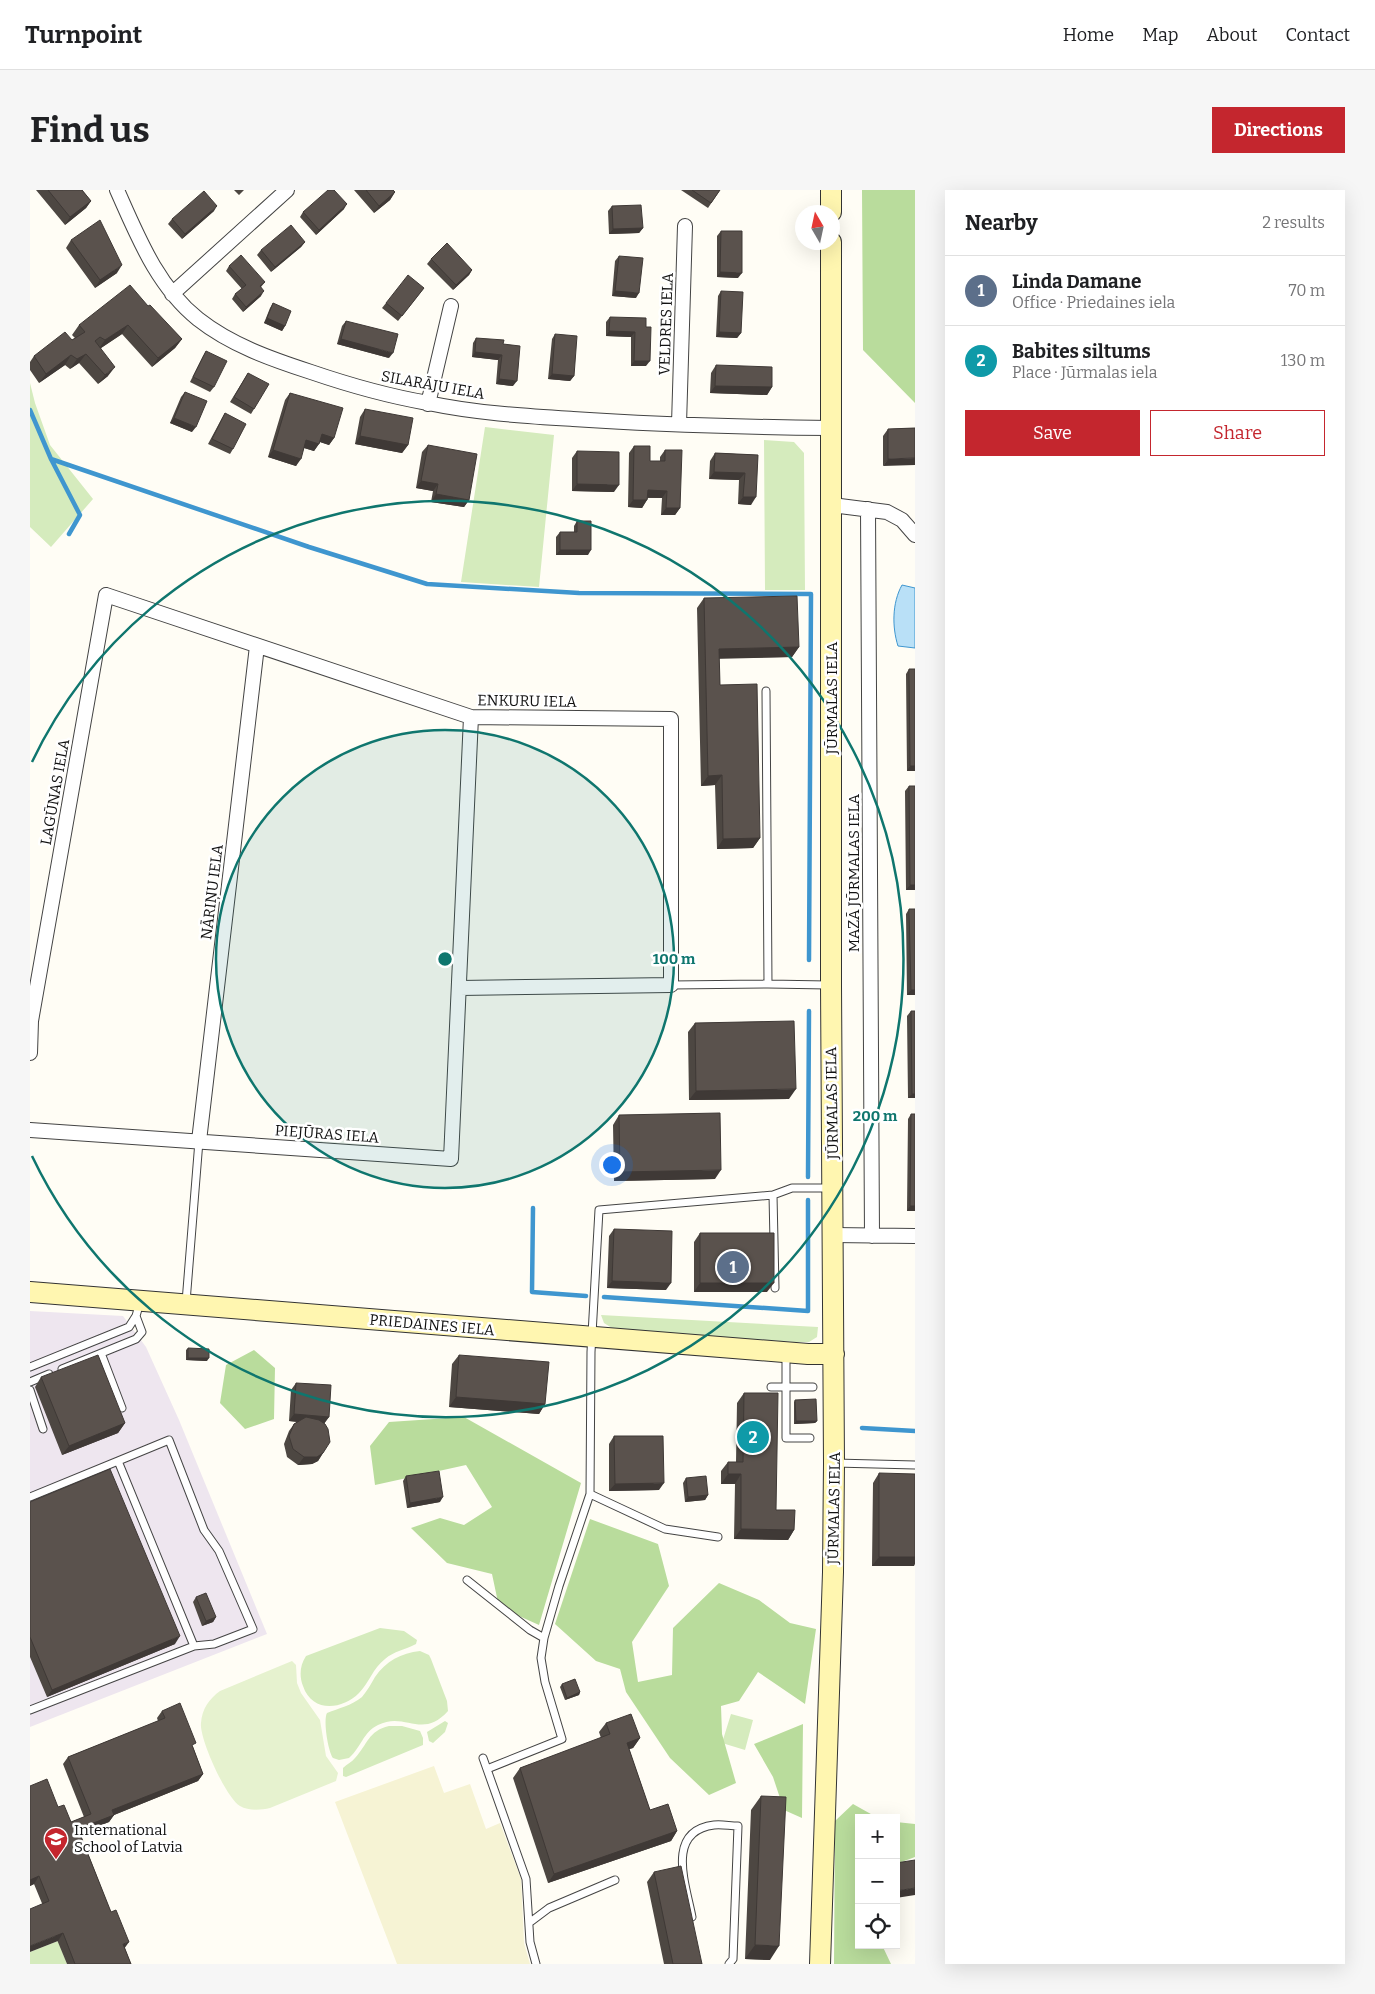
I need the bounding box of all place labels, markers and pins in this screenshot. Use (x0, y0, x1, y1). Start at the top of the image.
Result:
centre of rings (436, 950, 454, 968)
pin: 1 (717, 1248, 749, 1286)
pin: 2 (737, 1418, 769, 1456)
place label: International School of Latvia (74, 1821, 183, 1856)
school or university icon: International School of Latvia (43, 1826, 69, 1860)

